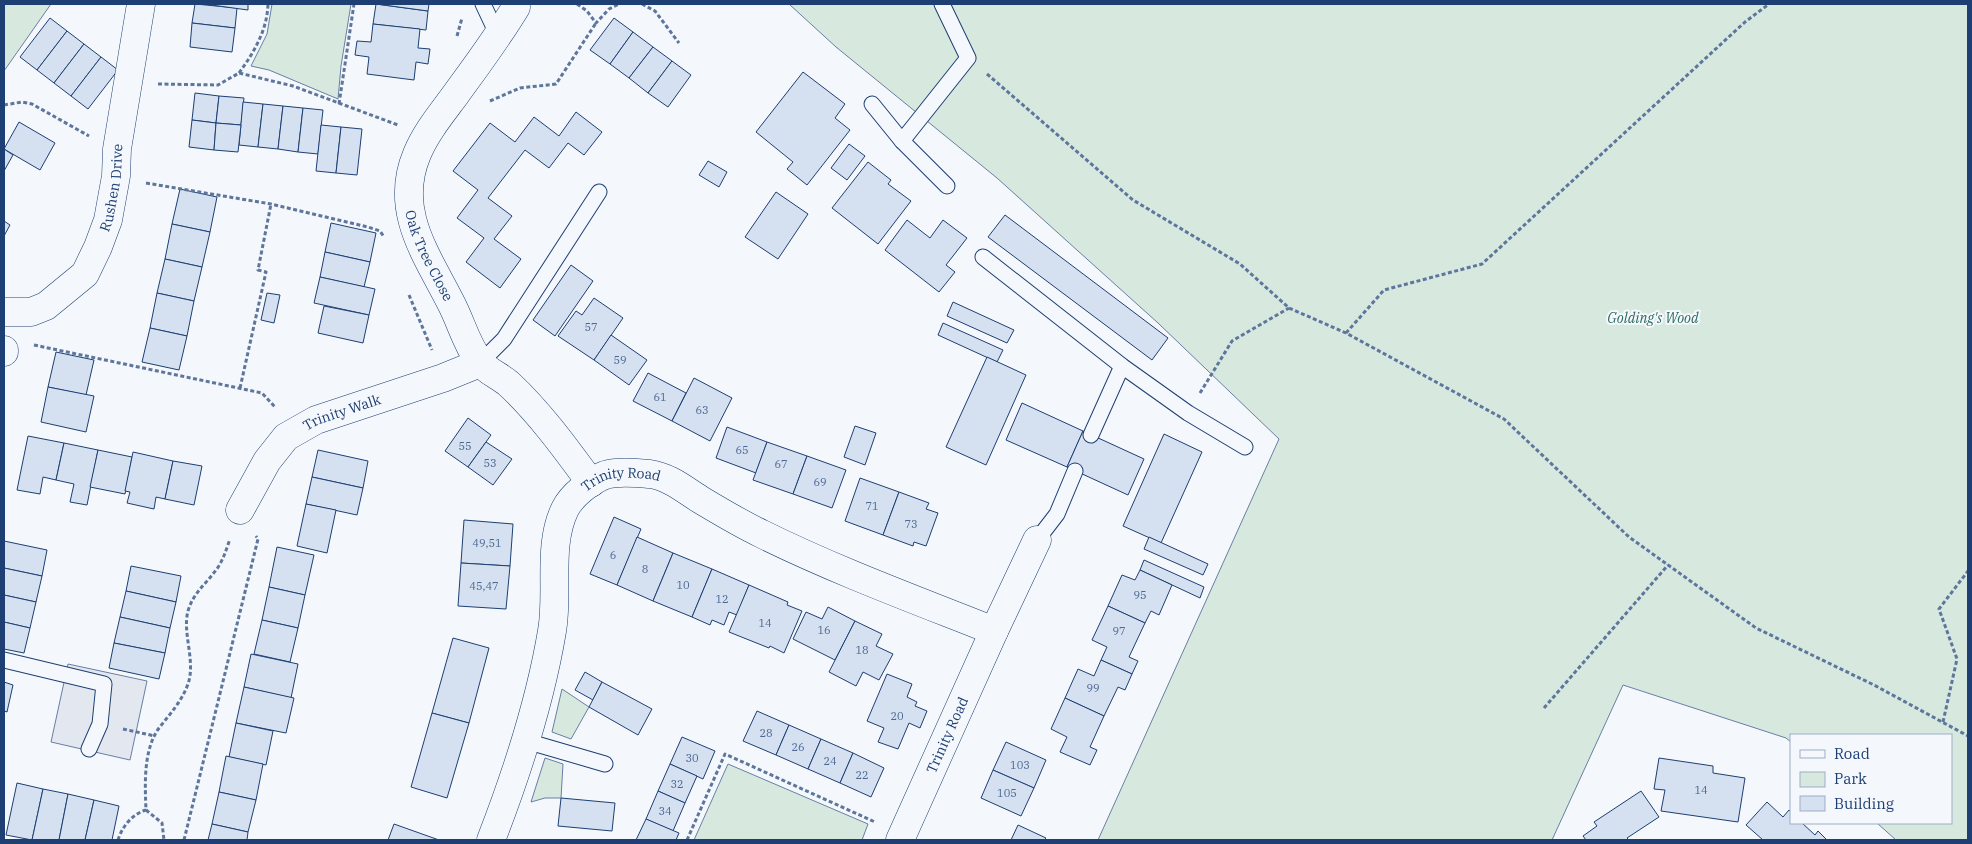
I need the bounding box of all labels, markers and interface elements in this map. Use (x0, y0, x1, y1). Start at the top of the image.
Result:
street label: Rushen Drive (95, 142, 127, 234)
street label: Oak Tree Close (401, 208, 457, 304)
park label: Golding's Wood (1607, 309, 1699, 327)
house number: 57 (584, 320, 598, 334)
house number: 59 (613, 353, 627, 367)
street label: Trinity Walk (300, 390, 384, 435)
house number: 61 (653, 390, 667, 404)
house number: 63 (695, 403, 709, 417)
house number: 55 (458, 439, 472, 453)
house number: 65 (735, 443, 749, 457)
house number: 53 (483, 456, 497, 470)
house number: 67 (774, 457, 788, 471)
street label: Trinity Road (577, 464, 663, 496)
house number: 69 (813, 475, 827, 489)
house number: 71 (865, 499, 879, 513)
house number: 73 (904, 517, 918, 531)
house number: 49,51 (472, 536, 502, 550)
house number: 6 (610, 548, 616, 562)
house number: 8 (642, 562, 648, 576)
house number: 10 (676, 578, 690, 592)
house number: 45,47 (469, 579, 499, 593)
house number: 95 (1133, 588, 1147, 602)
house number: 12 (715, 592, 729, 606)
house number: 14 (758, 616, 772, 630)
house number: 16 (817, 623, 831, 637)
house number: 97 (1112, 624, 1126, 638)
house number: 18 (855, 643, 869, 657)
house number: 99 (1086, 681, 1100, 695)
street label: Trinity Road (922, 694, 972, 776)
house number: 20 (890, 709, 904, 723)
house number: 28 (759, 726, 773, 740)
legend (1790, 734, 1952, 824)
house number: 26 (791, 740, 805, 754)
text: Road (1834, 744, 1870, 763)
house number: 30 (685, 751, 699, 765)
house number: 24 (823, 754, 837, 768)
house number: 103 (1010, 758, 1030, 772)
house number: 22 (855, 768, 869, 782)
text: Park (1834, 769, 1867, 788)
house number: 32 (670, 777, 684, 791)
house number: 14 (1694, 783, 1708, 797)
house number: 105 (997, 786, 1017, 800)
text: Building (1834, 794, 1894, 813)
house number: 34 (658, 804, 672, 818)

